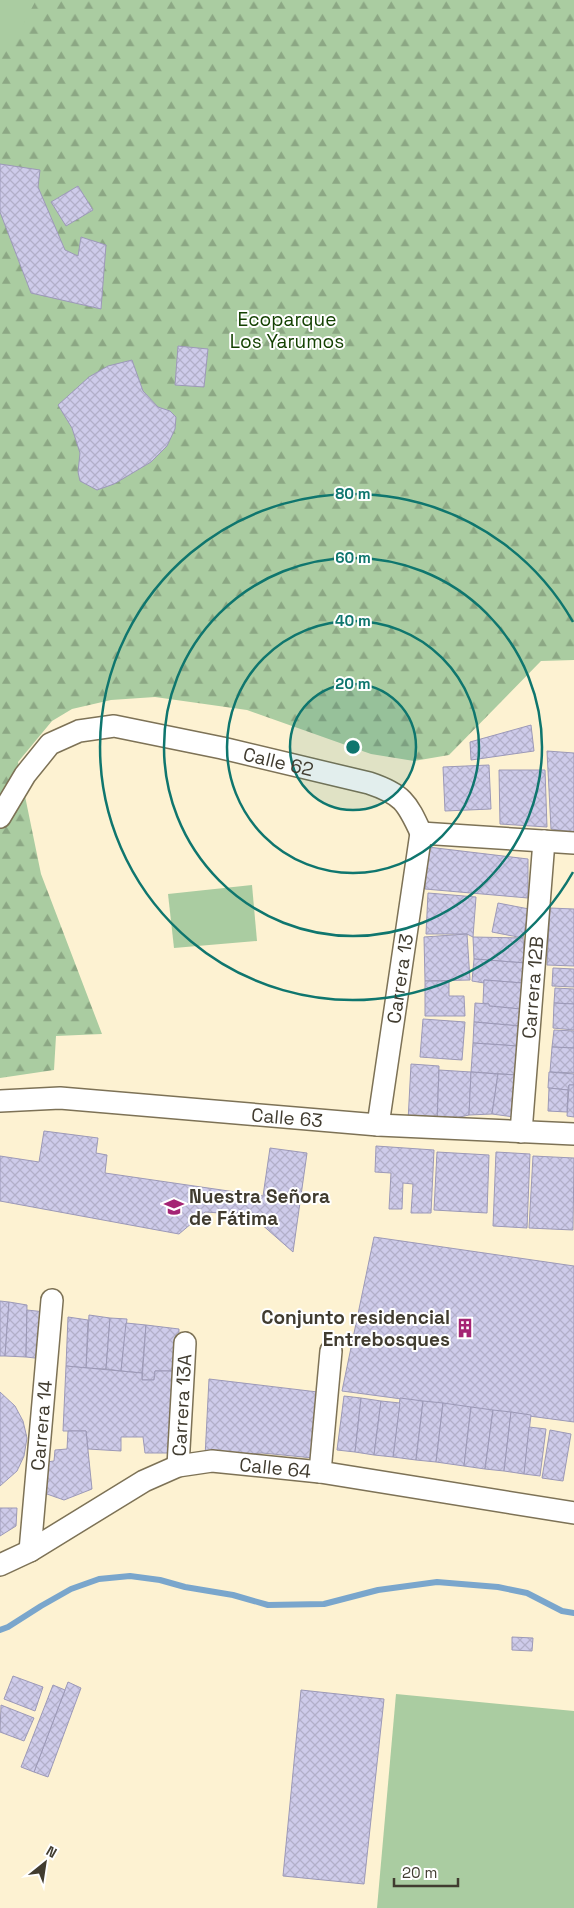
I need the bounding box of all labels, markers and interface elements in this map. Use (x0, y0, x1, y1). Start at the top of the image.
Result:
park label: Ecoparque Los Yarumos (230, 307, 344, 354)
text: 80 m (335, 484, 371, 503)
text: 60 m (335, 548, 371, 567)
text: 40 m (335, 611, 371, 630)
text: 20 m (335, 674, 371, 693)
centre of rings (344, 738, 362, 756)
street label: Calle 62 (241, 741, 316, 782)
street label: Carrera 13 (381, 932, 419, 1025)
street label: Carrera 12B (516, 935, 549, 1040)
street label: Calle 63 (250, 1102, 324, 1133)
place label: Nuestra Señora de Fátima (189, 1184, 330, 1231)
school or university icon: Nuestra Señora de Fátima (163, 1196, 185, 1218)
place label: Conjunto residencial Entrebosques (261, 1305, 450, 1352)
building icon: Conjunto residencial Entrebosques (454, 1317, 476, 1339)
street label: Carrera 13A (166, 1353, 197, 1457)
street label: Carrera 14 (25, 1379, 57, 1472)
street label: Calle 64 (238, 1451, 313, 1484)
north arrow (20, 1838, 70, 1888)
text: N (43, 1842, 60, 1862)
scale bar (394, 1856, 458, 1888)
text: 20 m (402, 1863, 437, 1882)

